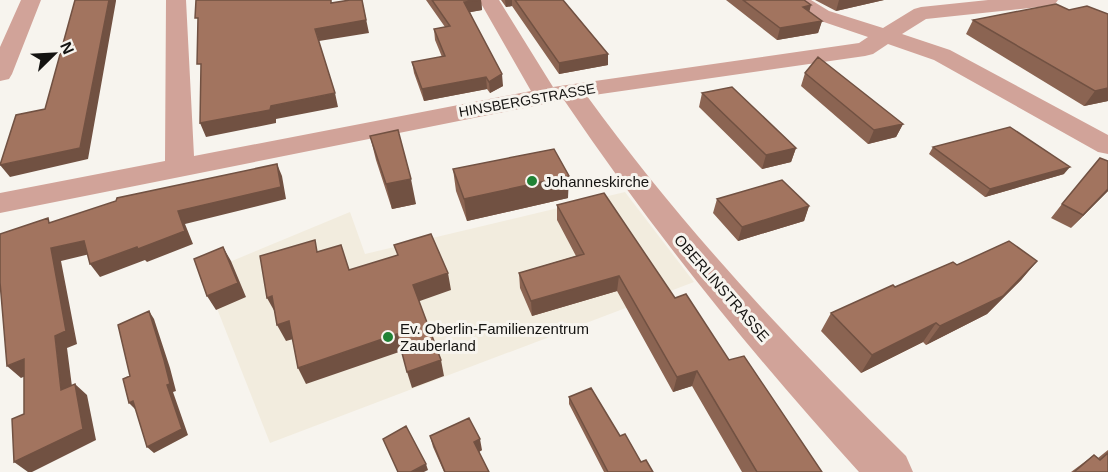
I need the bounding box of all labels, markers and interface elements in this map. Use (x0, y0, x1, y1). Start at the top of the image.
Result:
north arrow (24, 24, 84, 84)
text: N (57, 39, 77, 57)
street label: HINSBERGSTRASSE (457, 80, 597, 120)
place label: Johanneskirche (544, 173, 649, 190)
marker: Johanneskirche (525, 174, 539, 188)
street label: OBERLINSTRASSE (671, 231, 773, 345)
place label: Ev. Oberlin-Familienzentrum Zauberland (400, 320, 589, 354)
marker: Ev. Oberlin-Familienzentrum Zauberland (381, 330, 395, 344)

